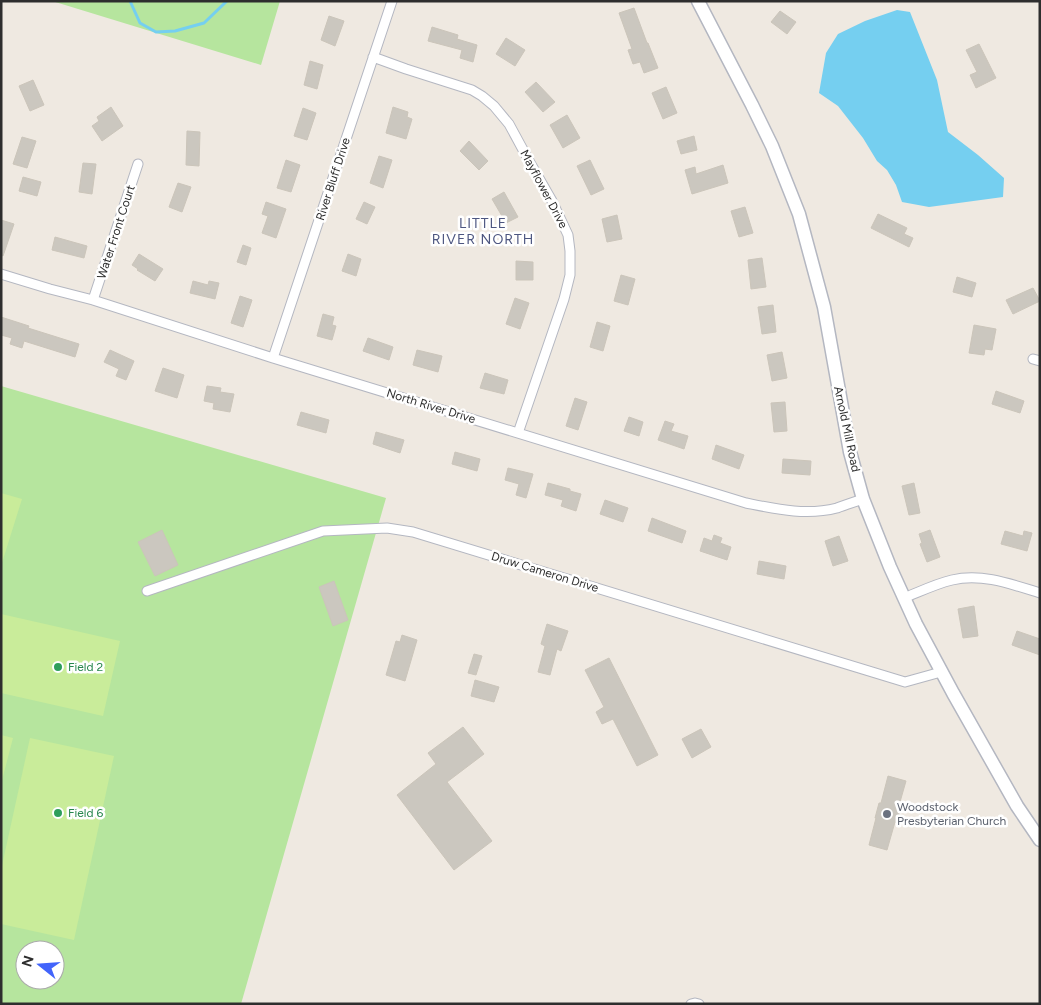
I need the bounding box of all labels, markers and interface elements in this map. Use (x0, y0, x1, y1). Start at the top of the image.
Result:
street label: River Bluff Drive (313, 135, 353, 222)
street label: Mayflower Drive (517, 147, 571, 231)
street label: Water Front Court (94, 183, 138, 281)
district label: LITTLE RIVER NORTH (432, 215, 534, 248)
street label: Arnold Mill Road (831, 385, 863, 473)
street label: North River Drive (385, 386, 478, 426)
street label: Druw Cameron Drive (490, 549, 601, 595)
place label: Field 2 (68, 660, 103, 674)
marker: Field 2 (52, 661, 64, 673)
place label: Woodstock Presbyterian Church (897, 800, 1007, 828)
place label: Field 6 (68, 806, 103, 820)
marker: Field 6 (52, 807, 64, 819)
marker: Woodstock Presbyterian Church (881, 808, 893, 820)
north arrow (15, 940, 65, 990)
text: N (18, 954, 38, 969)

